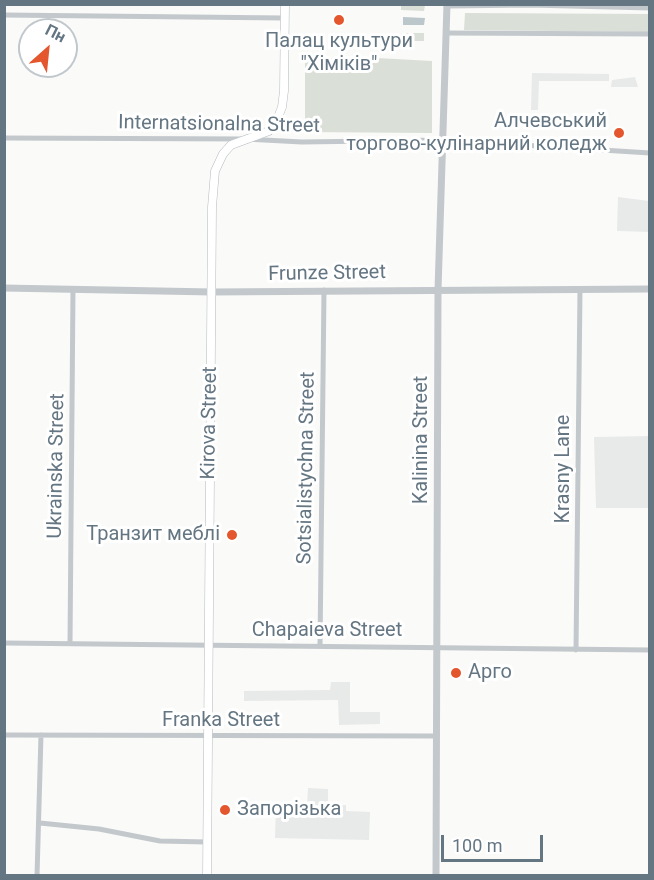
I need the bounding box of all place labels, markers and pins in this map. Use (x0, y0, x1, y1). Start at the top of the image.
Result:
marker: Палац культури "Хіміків" (332, 13, 346, 27)
place label: Палац культури "Хіміків" (265, 30, 413, 77)
place label: Алчевський торгово-кулінарний коледж (346, 110, 607, 157)
marker: Алчевський торгово-кулінарний коледж (612, 126, 626, 140)
place label: Транзит меблі (86, 523, 220, 547)
marker: Транзит меблі (225, 528, 239, 542)
place label: Арго (468, 661, 512, 685)
marker: Арго (449, 666, 463, 680)
place label: Запорізька (237, 798, 342, 822)
marker: Запорізька (218, 803, 232, 817)

